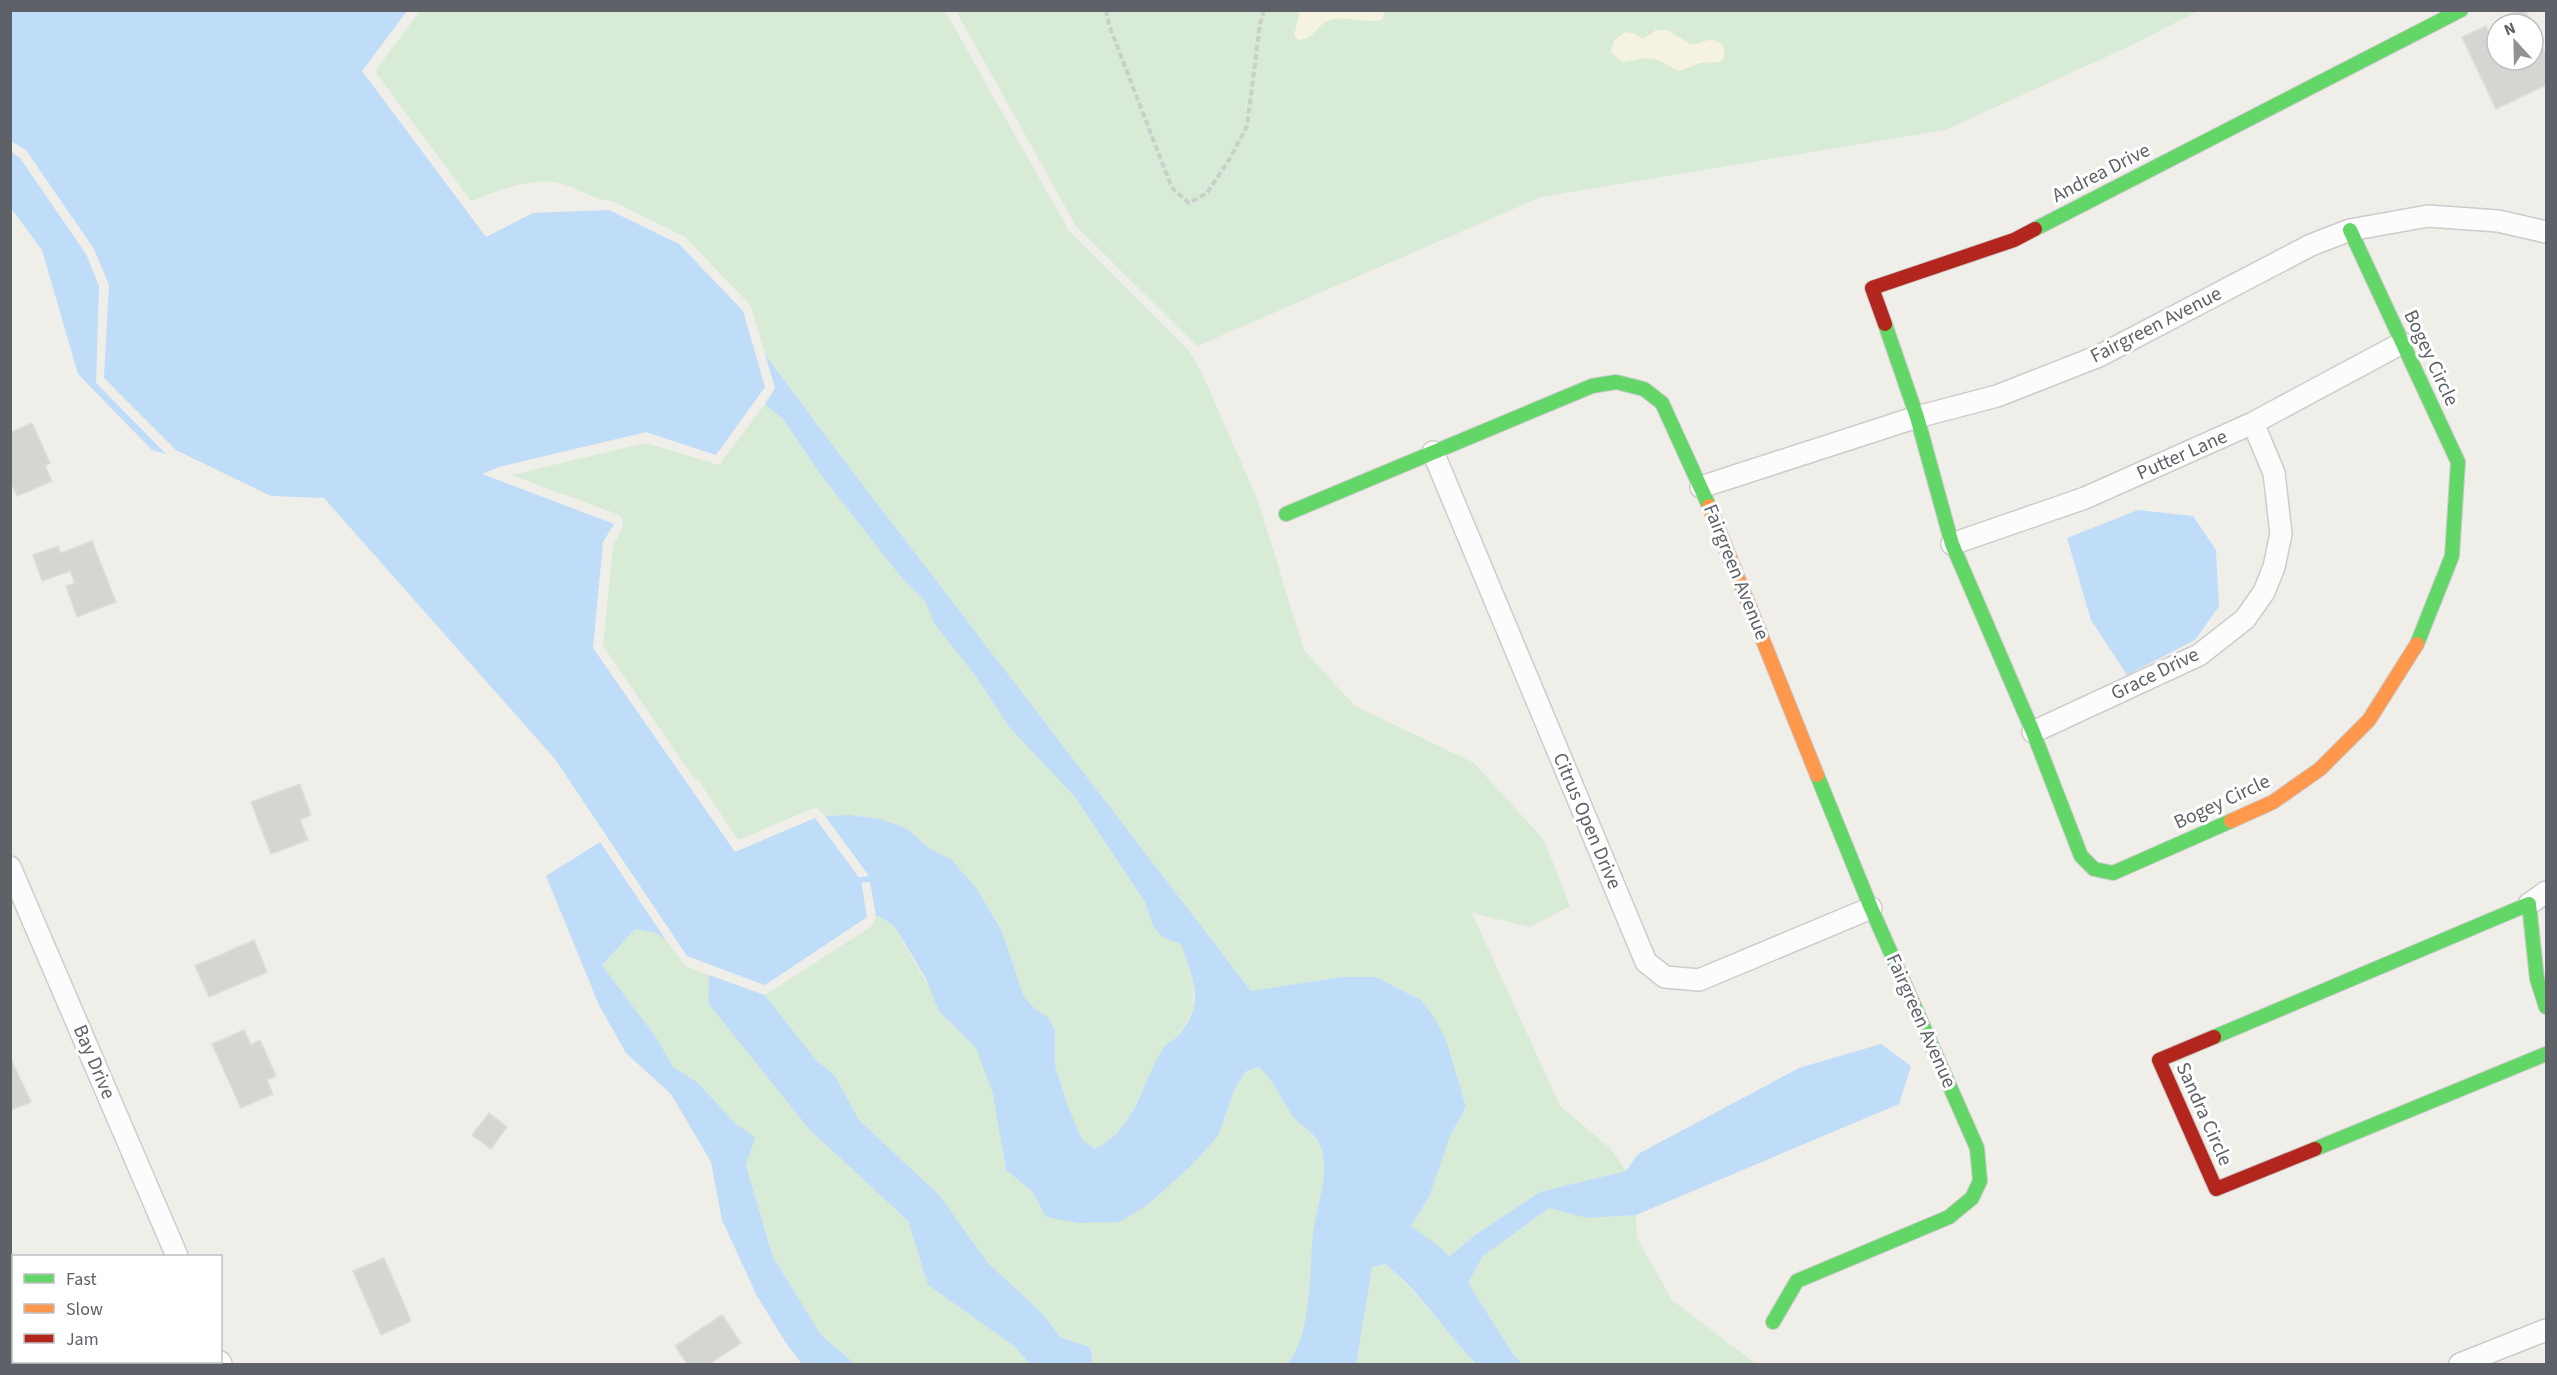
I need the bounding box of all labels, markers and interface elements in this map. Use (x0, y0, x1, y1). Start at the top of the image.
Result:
north arrow (2485, 12, 2545, 72)
text: N (2501, 17, 2519, 41)
street label: Andrea Drive (2047, 136, 2155, 210)
street label: Fairgreen Avenue (2085, 280, 2227, 370)
street label: Bogey Circle (2397, 305, 2465, 411)
street label: Putter Lane (2132, 423, 2232, 487)
street label: Fairgreen Avenue (1696, 500, 1776, 644)
street label: Grace Drive (2106, 641, 2204, 707)
street label: Citrus Open Drive (1546, 748, 1628, 894)
street label: Bogey Circle (2169, 768, 2275, 836)
street label: Fairgreen Avenue (1879, 949, 1963, 1093)
street label: Bay Drive (66, 1020, 122, 1104)
street label: Sandra Circle (2169, 1058, 2239, 1170)
legend (12, 1255, 222, 1363)
text: Fast (66, 1267, 97, 1292)
text: Slow (66, 1297, 103, 1322)
text: Jam (66, 1327, 99, 1352)

